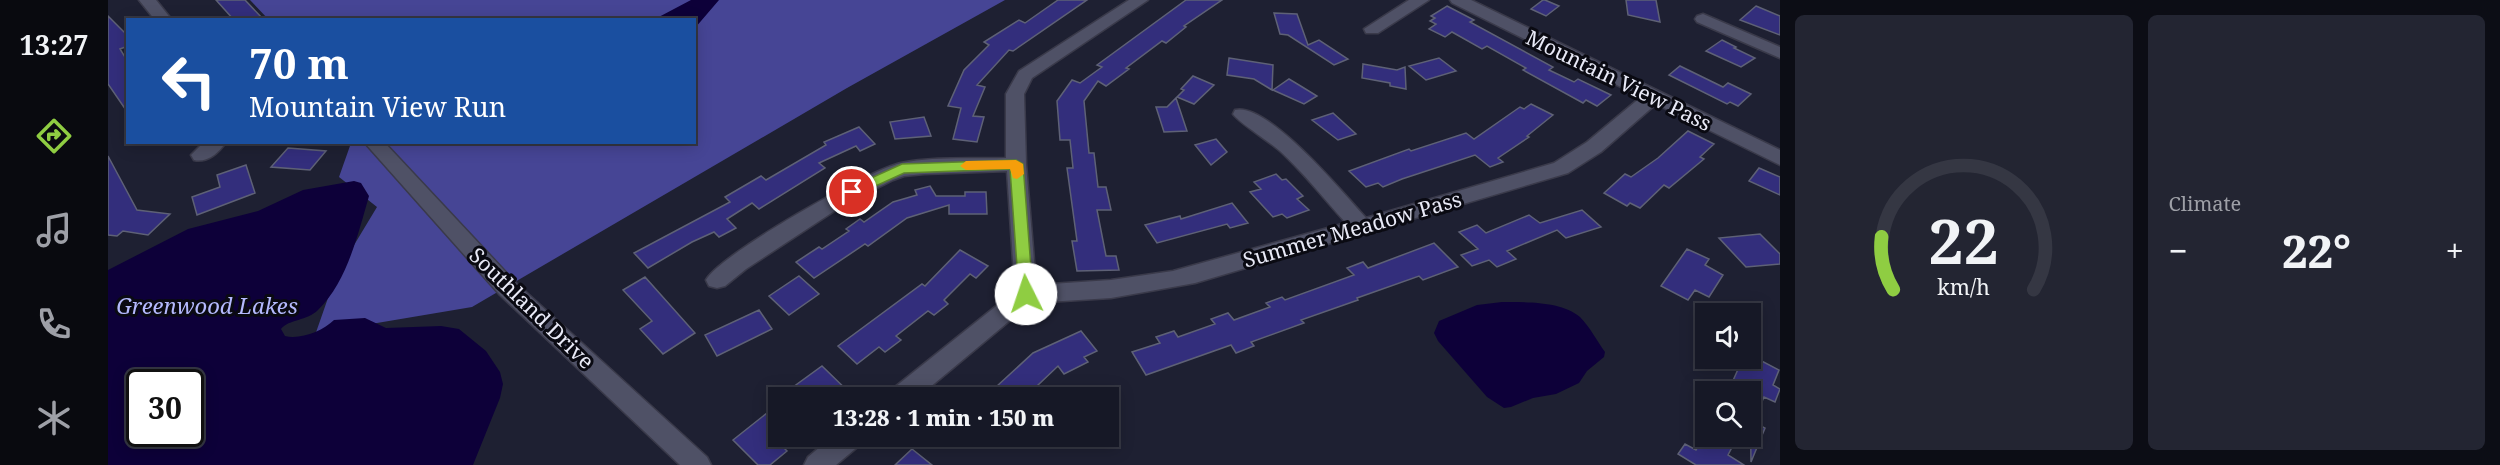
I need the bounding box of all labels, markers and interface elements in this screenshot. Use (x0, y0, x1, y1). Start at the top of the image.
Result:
street label: Mountain View Pass (1522, 23, 1716, 137)
text: 13:27 (19, 26, 89, 63)
text: 70 m (249, 34, 349, 91)
icon: left (150, 42, 228, 120)
text: Mountain View Run (249, 88, 506, 125)
icon: directions (33, 115, 75, 157)
pin (826, 166, 877, 217)
icon: arrive (835, 175, 868, 208)
street label: Summer Meadow Pass (1240, 184, 1464, 274)
text: Climate (2169, 190, 2241, 217)
text: 22 (1928, 197, 1999, 282)
icon: music (33, 209, 75, 251)
text: 22° (2282, 220, 2351, 281)
text: − (2169, 228, 2188, 273)
text: + (2446, 228, 2464, 273)
street label: Southland Drive (464, 241, 600, 375)
position arrow (994, 262, 1058, 326)
text: km/h (1937, 272, 1990, 301)
water label: Greenwood Lakes (116, 290, 298, 320)
icon: phone (33, 303, 75, 345)
map controls (1695, 303, 1761, 447)
button: sound (1695, 303, 1761, 369)
speed limit sign: 30 (126, 369, 204, 447)
button: search (1695, 381, 1761, 447)
icon: climate (33, 397, 75, 439)
text: 13:28 · 1 min · 150 m (833, 402, 1054, 432)

